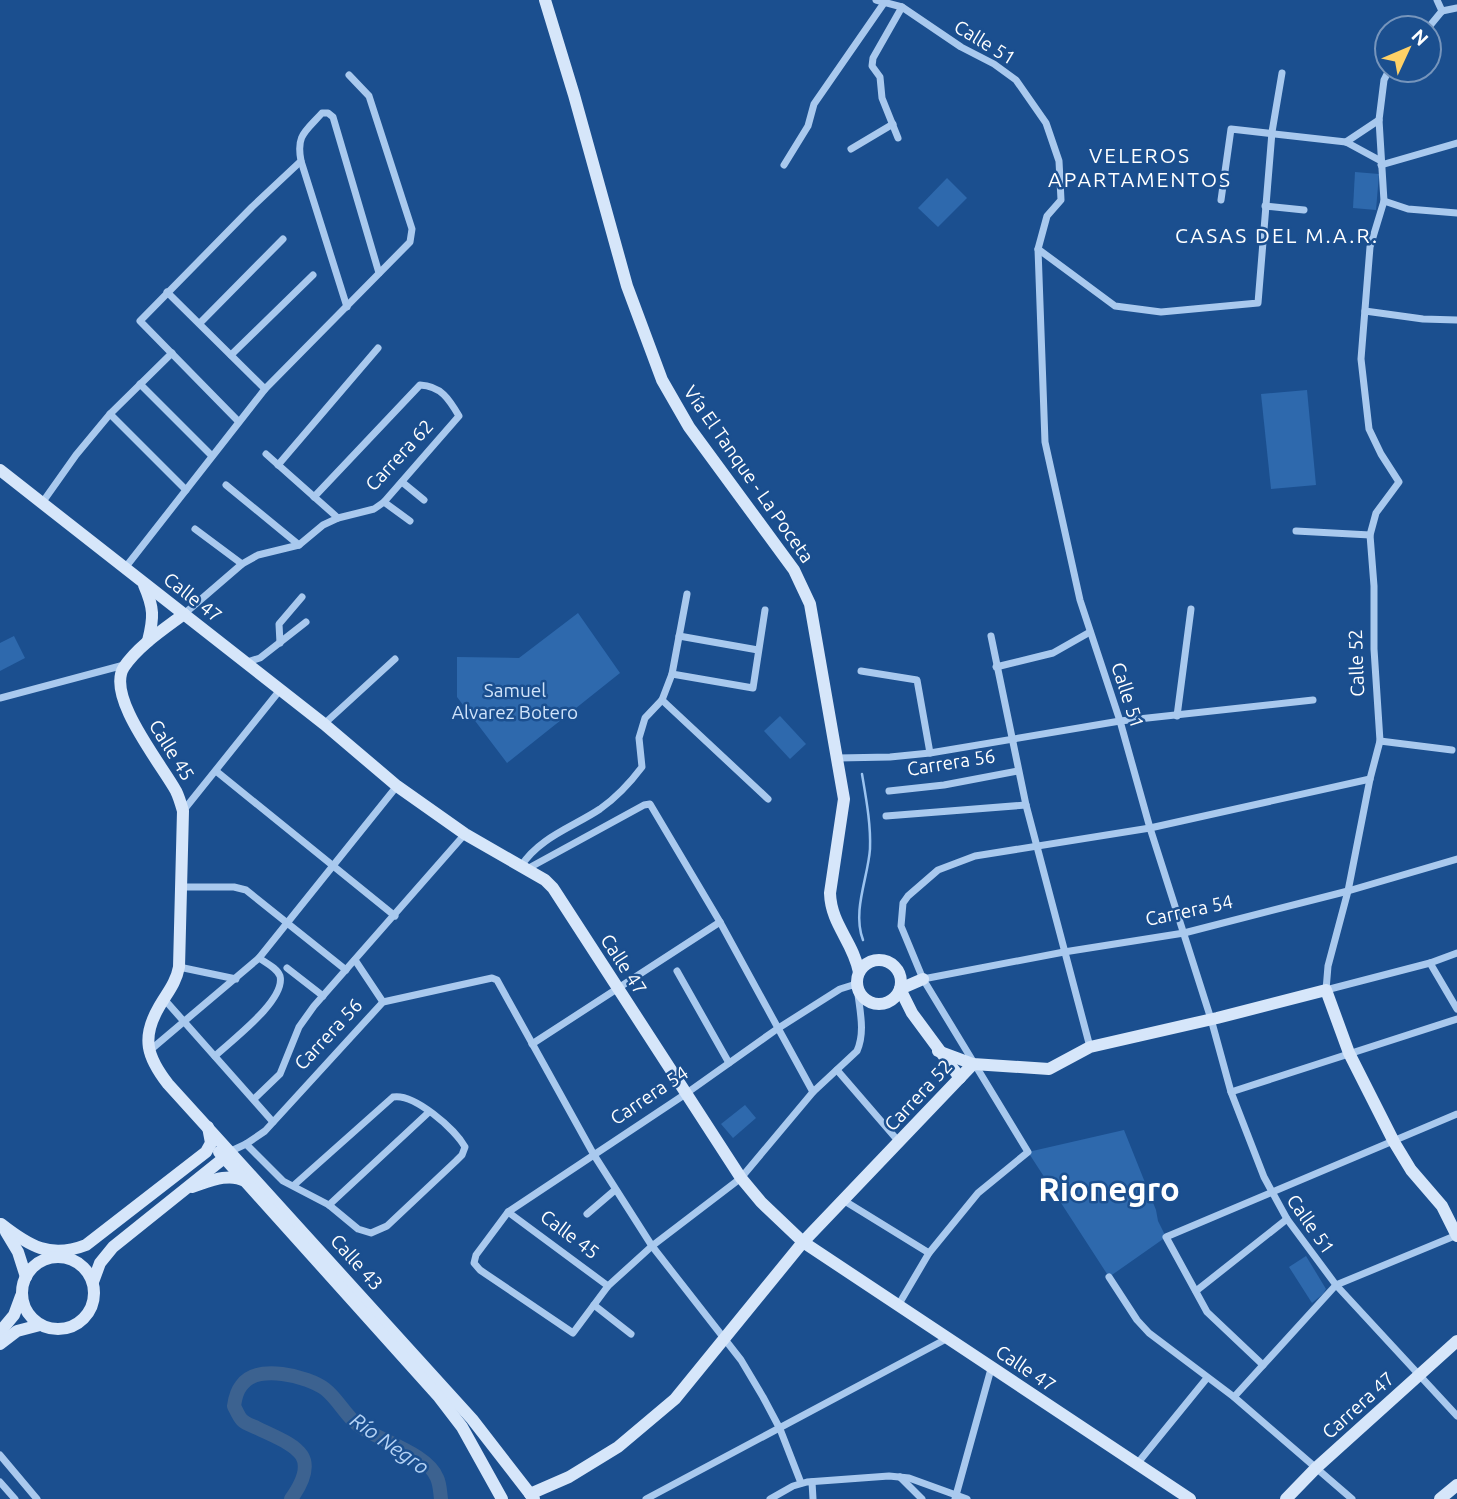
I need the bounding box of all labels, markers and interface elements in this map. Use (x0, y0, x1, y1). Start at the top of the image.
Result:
north arrow (1373, 14, 1443, 84)
street label: Calle 51 (950, 15, 1020, 69)
text: N (1407, 24, 1433, 50)
district label: VELEROS APARTAMENTOS (1048, 143, 1232, 191)
district label: CASAS DEL M.A.R. (1175, 223, 1379, 247)
street label: Vía El Tanque - La Poceta (679, 381, 819, 567)
street label: Carrera 62 (361, 415, 437, 495)
street label: Calle 47 (160, 568, 226, 626)
street label: Calle 52 (1344, 629, 1368, 697)
street label: Calle 51 (1107, 659, 1149, 731)
park label: Samuel Alvarez Botero (452, 679, 578, 723)
street label: Calle 45 (145, 715, 199, 785)
street label: Carrera 56 (905, 744, 997, 780)
street label: Carrera 54 (1143, 890, 1235, 930)
street label: Calle 47 (596, 930, 652, 998)
street label: Carrera 56 (290, 994, 366, 1074)
street label: Carrera 52 (880, 1055, 956, 1135)
street label: Carrera 54 (606, 1061, 692, 1129)
district label: Rionegro (1038, 1170, 1180, 1207)
street label: Calle 51 (1283, 1190, 1339, 1258)
street label: Calle 45 (536, 1205, 604, 1263)
street label: Calle 43 (326, 1229, 388, 1295)
street label: Calle 47 (992, 1340, 1060, 1396)
street label: Carrera 47 (1318, 1367, 1398, 1443)
water label: Río Negro (346, 1407, 434, 1479)

